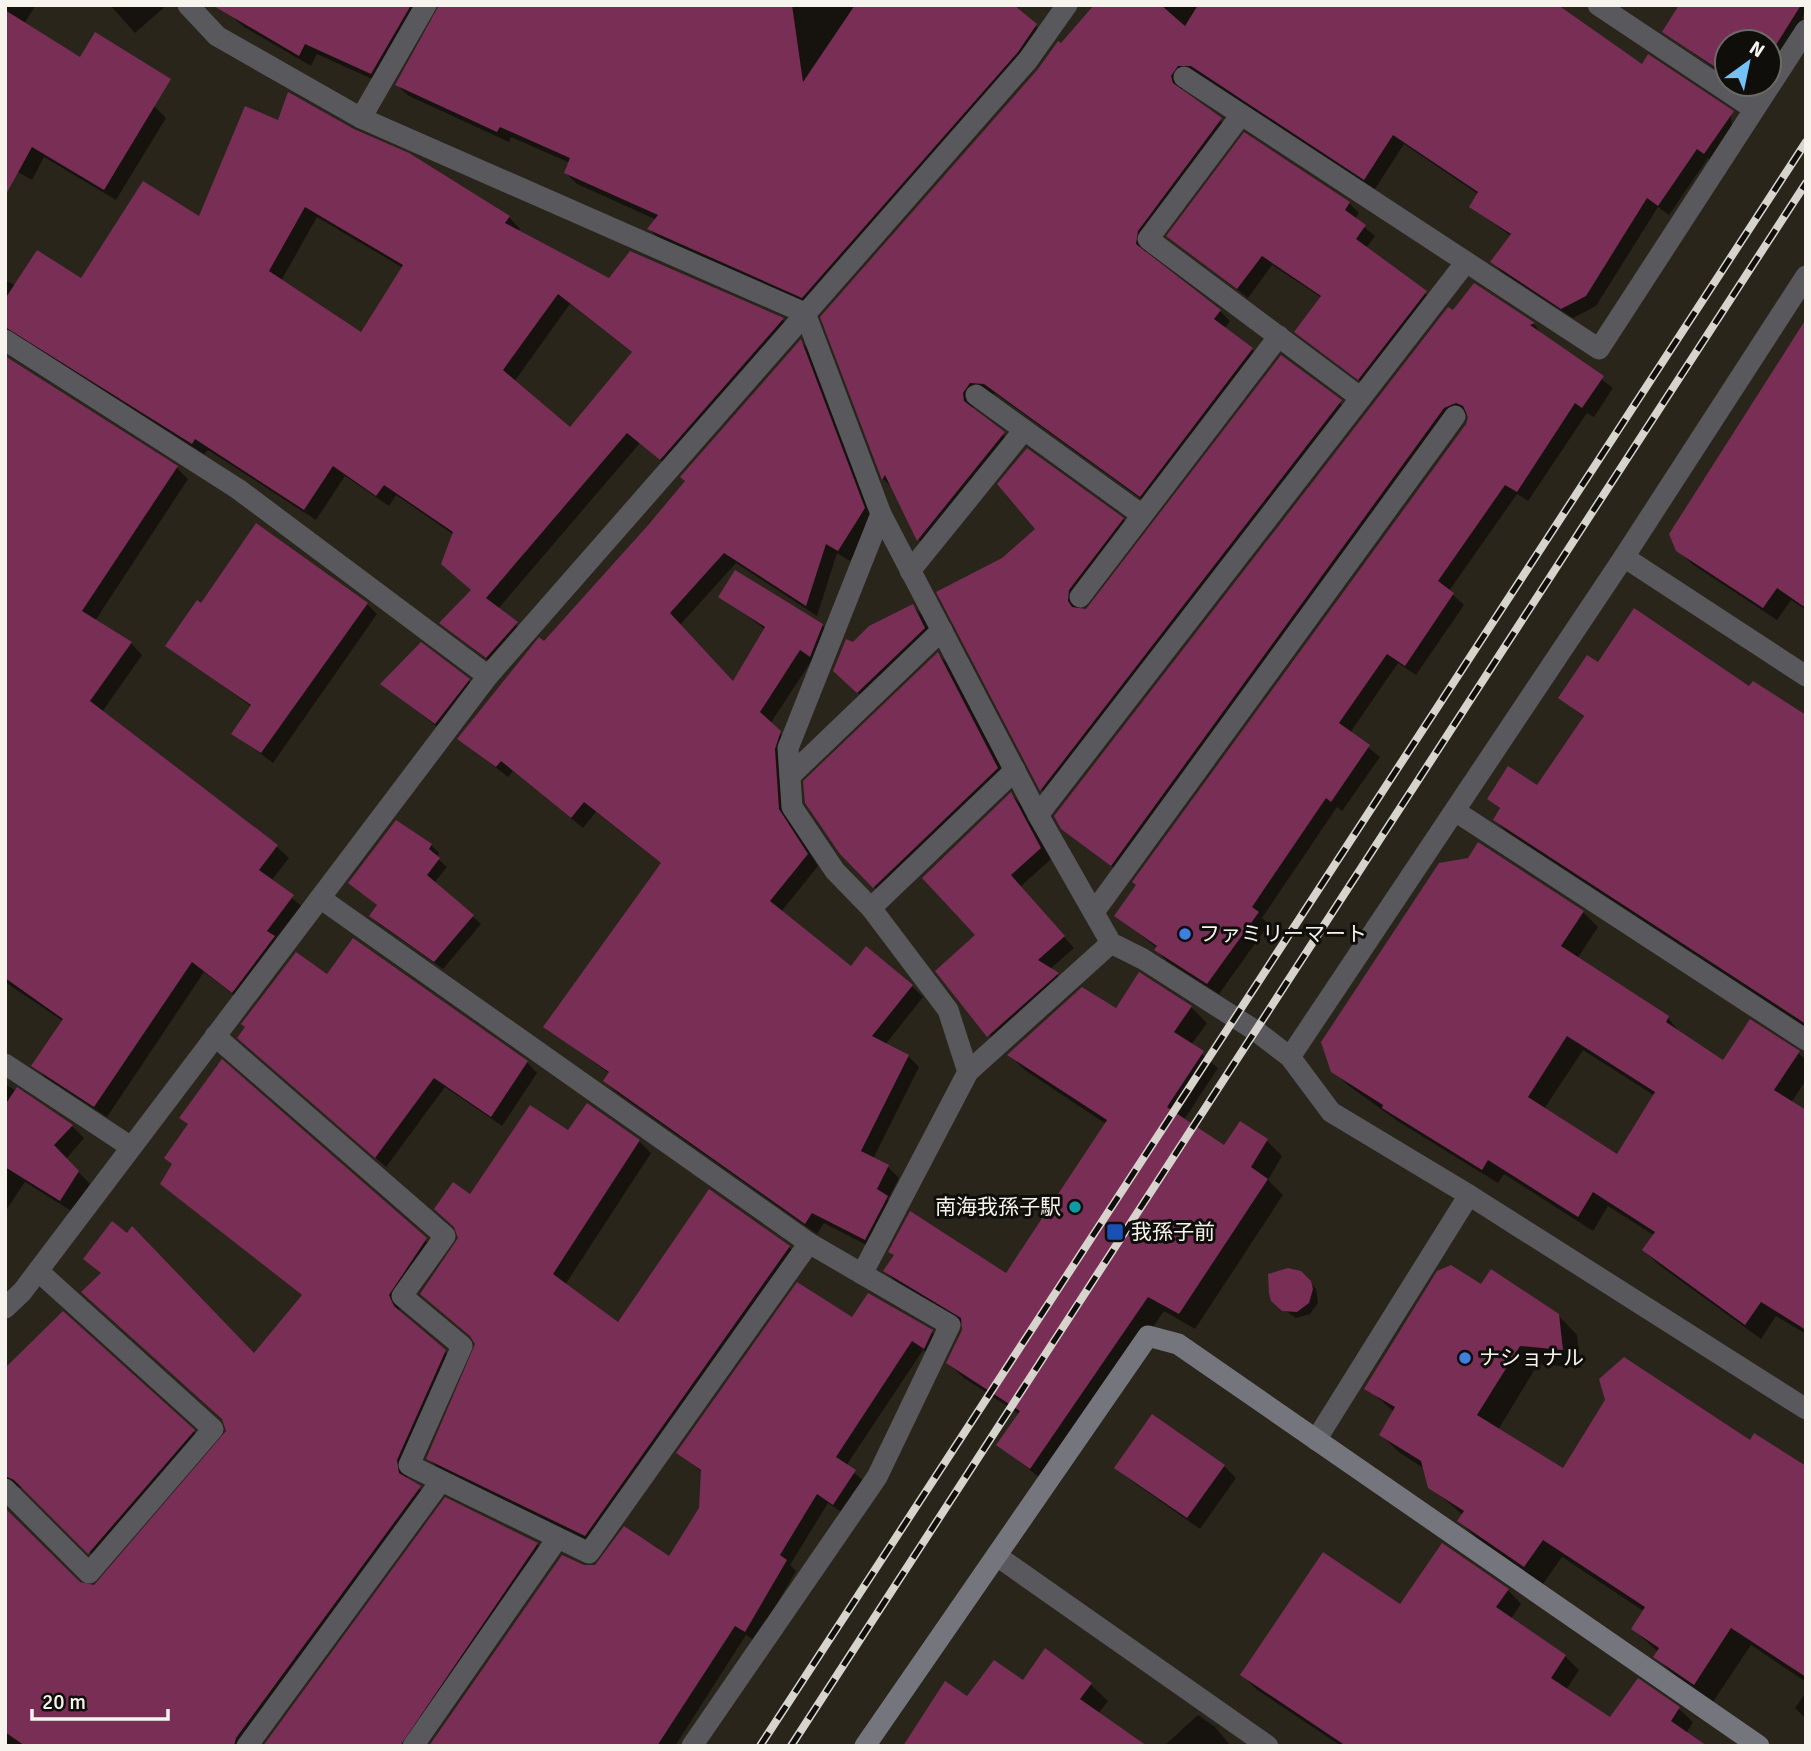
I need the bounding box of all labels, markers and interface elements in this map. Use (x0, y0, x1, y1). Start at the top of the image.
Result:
north arrow (1713, 28, 1783, 98)
text: N (1745, 36, 1769, 63)
place label: ファミリーマート (1199, 921, 1367, 947)
marker: ファミリーマート (1177, 926, 1193, 942)
place label: 南海我孫子駅 (935, 1194, 1061, 1220)
marker: 南海我孫子駅 (1067, 1199, 1083, 1215)
place label: 我孫子前 (1131, 1219, 1215, 1245)
marker: 我孫子前 (1105, 1222, 1125, 1242)
place label: ナショナル (1479, 1345, 1584, 1371)
marker: ナショナル (1457, 1350, 1473, 1366)
scale bar (32, 1678, 168, 1722)
text: 20 m (42, 1689, 86, 1715)

